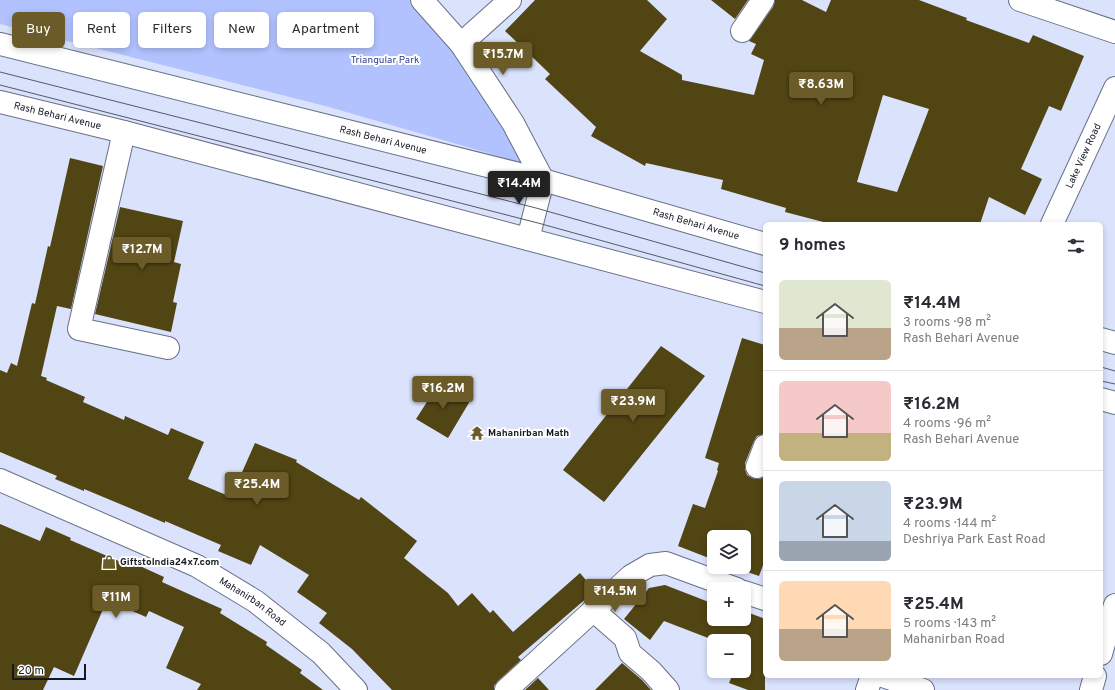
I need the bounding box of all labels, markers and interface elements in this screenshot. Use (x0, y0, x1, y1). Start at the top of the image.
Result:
chip: Buy (12, 12, 65, 48)
chip: Rent (73, 12, 130, 48)
chip: Filters (138, 12, 206, 48)
chip: New (214, 12, 269, 48)
chip: Apartment (277, 12, 374, 48)
pin: ₹15.7M (470, 42, 536, 76)
text: ₹15.7M (482, 47, 524, 63)
park label: Triangular Park (351, 54, 419, 67)
pin: ₹8.63M (788, 72, 854, 106)
text: ₹8.63M (798, 77, 844, 93)
street label: Rash Behari Avenue (12, 99, 102, 133)
street label: Lake View Road (1063, 121, 1104, 191)
street label: Rash Behari Avenue (338, 123, 428, 157)
pin: ₹14.4M (486, 171, 552, 205)
text: ₹14.4M (497, 176, 541, 192)
street label: Rash Behari Avenue (651, 205, 741, 243)
text: 9 homes (779, 235, 846, 257)
icon: filters (1065, 235, 1087, 257)
pin: ₹12.7M (109, 237, 175, 271)
text: ₹12.7M (121, 242, 163, 258)
text: ₹14.4M (903, 293, 961, 315)
icon: home (811, 296, 859, 344)
text: 3 rooms · 98 m² (903, 315, 991, 331)
text: Rash Behari Avenue (903, 331, 1019, 347)
pin: ₹16.2M (410, 376, 476, 410)
text: ₹16.2M (421, 381, 465, 397)
pin: ₹23.9M (600, 389, 666, 423)
text: ₹23.9M (610, 394, 656, 410)
text: ₹16.2M (903, 394, 960, 416)
icon: home (811, 397, 859, 445)
text: 4 rooms · 96 m² (903, 416, 991, 432)
temple icon: Mahanirban Math (469, 425, 485, 441)
place label: Mahanirban Math (488, 427, 569, 440)
text: Rash Behari Avenue (903, 432, 1019, 448)
pin: ₹25.4M (224, 472, 290, 506)
text: ₹25.4M (234, 477, 280, 493)
text: ₹23.9M (903, 494, 963, 516)
icon: home (811, 497, 859, 545)
text: 4 rooms · 144 m² (903, 516, 996, 532)
map controls (707, 530, 751, 678)
button: layers (707, 530, 751, 574)
text: Deshriya Park East Road (903, 532, 1045, 548)
shop icon: GiftstoIndia24x7.com (101, 554, 117, 570)
place label: GiftstoIndia24x7.com (120, 556, 220, 569)
street label: Mahanirban Road (217, 574, 289, 629)
pin: ₹14.5M (582, 579, 648, 613)
button: + (707, 582, 751, 626)
text: ₹14.5M (593, 584, 637, 600)
pin: ₹11M (92, 585, 140, 619)
text: ₹11M (101, 590, 131, 606)
text: ₹25.4M (903, 594, 964, 616)
icon: home (811, 597, 859, 645)
text: 5 rooms · 143 m² (903, 616, 996, 632)
text: Mahanirban Road (903, 632, 1005, 648)
button: − (707, 634, 751, 678)
scale bar (12, 662, 86, 681)
text: 20 m (18, 664, 44, 678)

